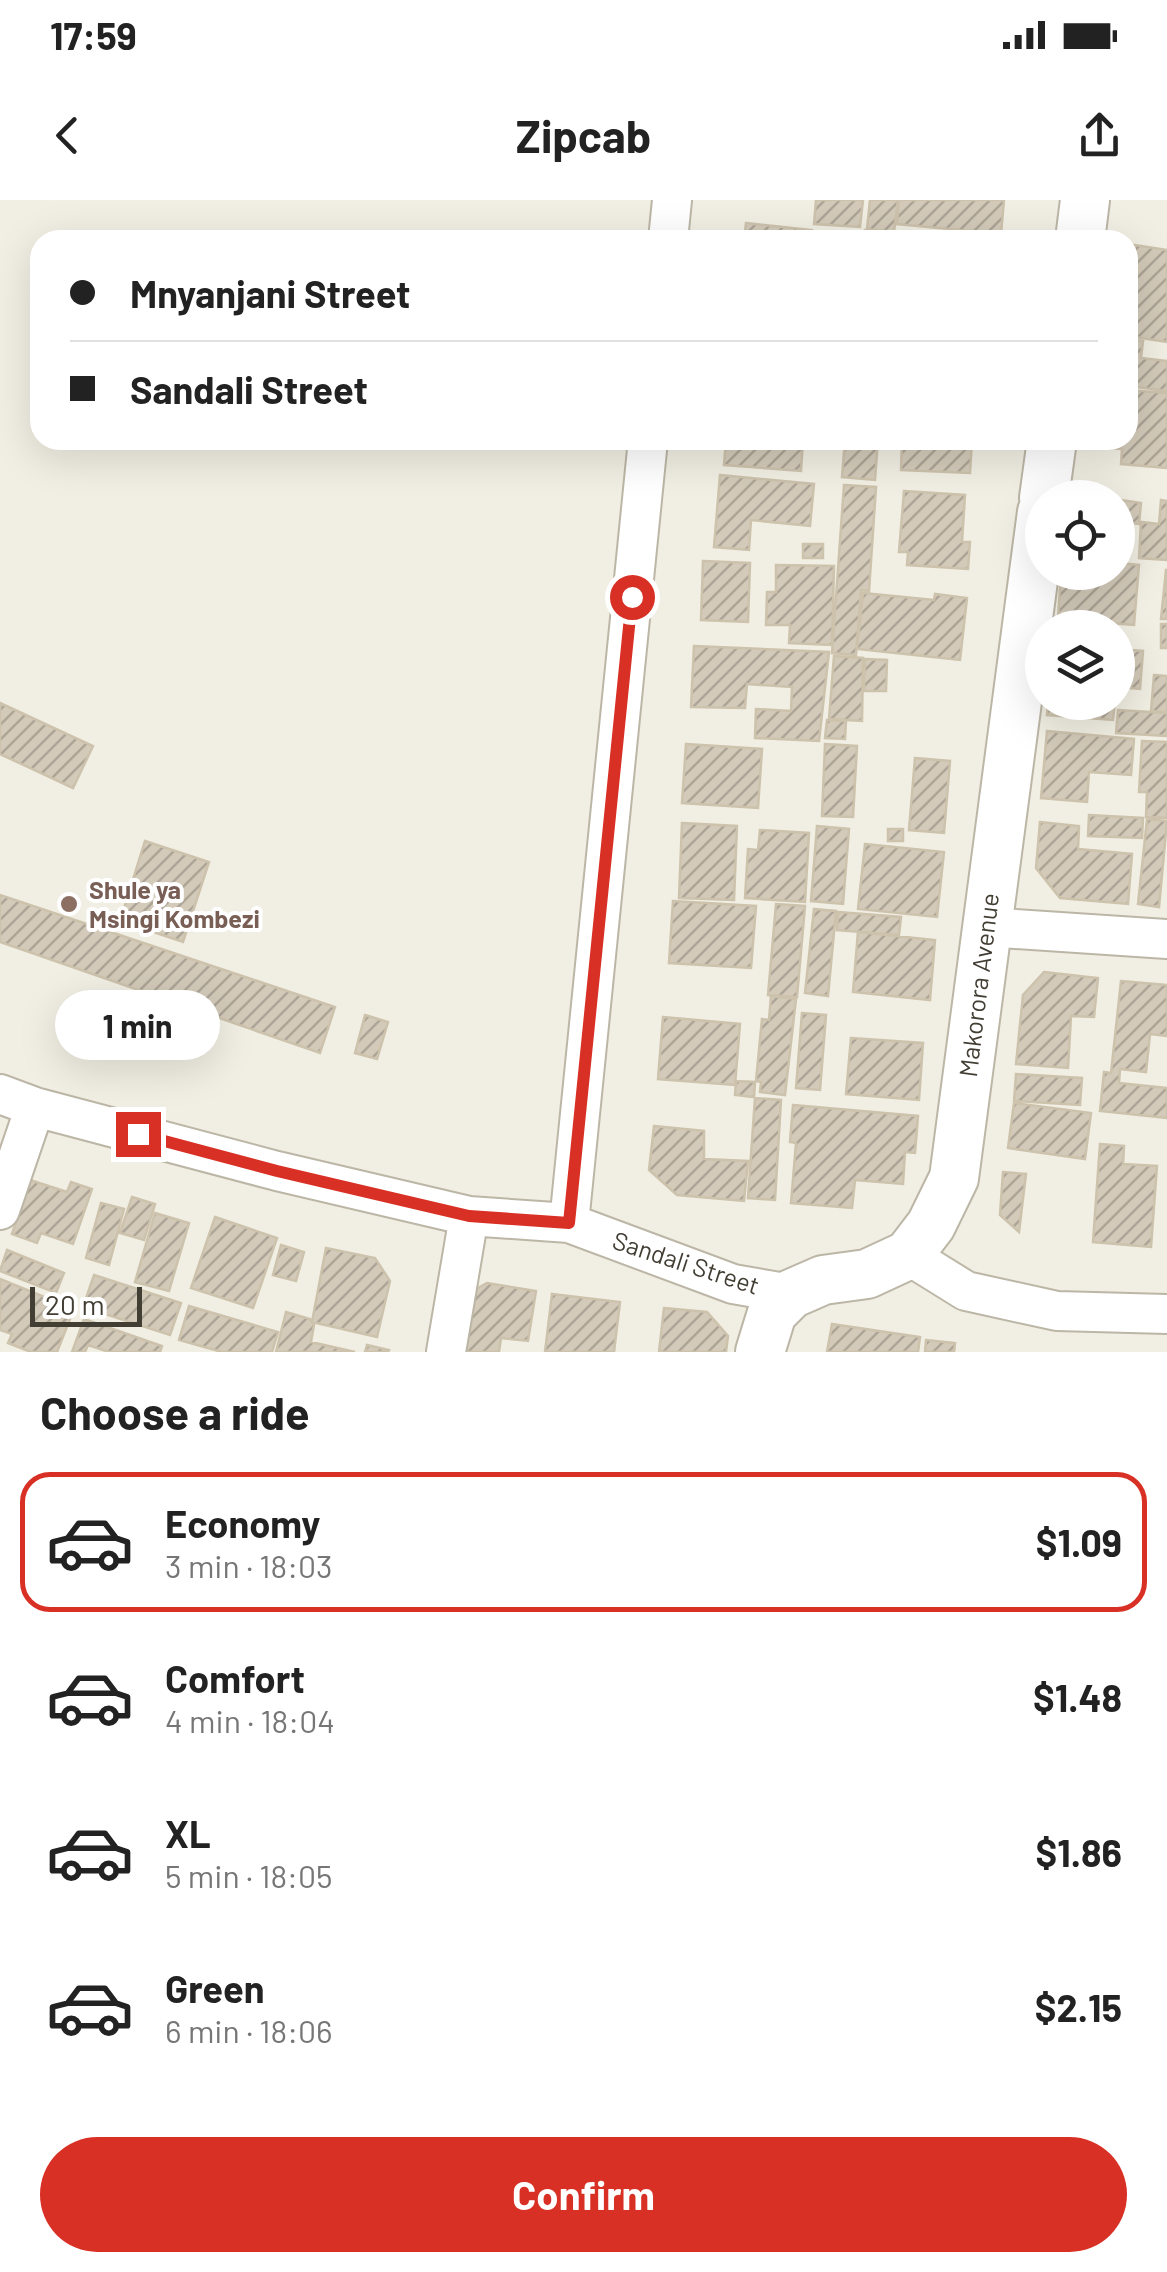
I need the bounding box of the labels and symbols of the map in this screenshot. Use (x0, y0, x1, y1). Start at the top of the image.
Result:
route start (610, 575, 655, 620)
place label: Shule ya Msingi Kombezi (89, 874, 260, 933)
street label: Makorora Avenue (952, 891, 1004, 1079)
marker: Shule ya Msingi Kombezi (58, 893, 80, 915)
callout: 1 min (56, 989, 220, 1059)
route end (116, 1112, 161, 1157)
street label: Sandali Street (609, 1224, 763, 1300)
scale bar (30, 1282, 142, 1326)

